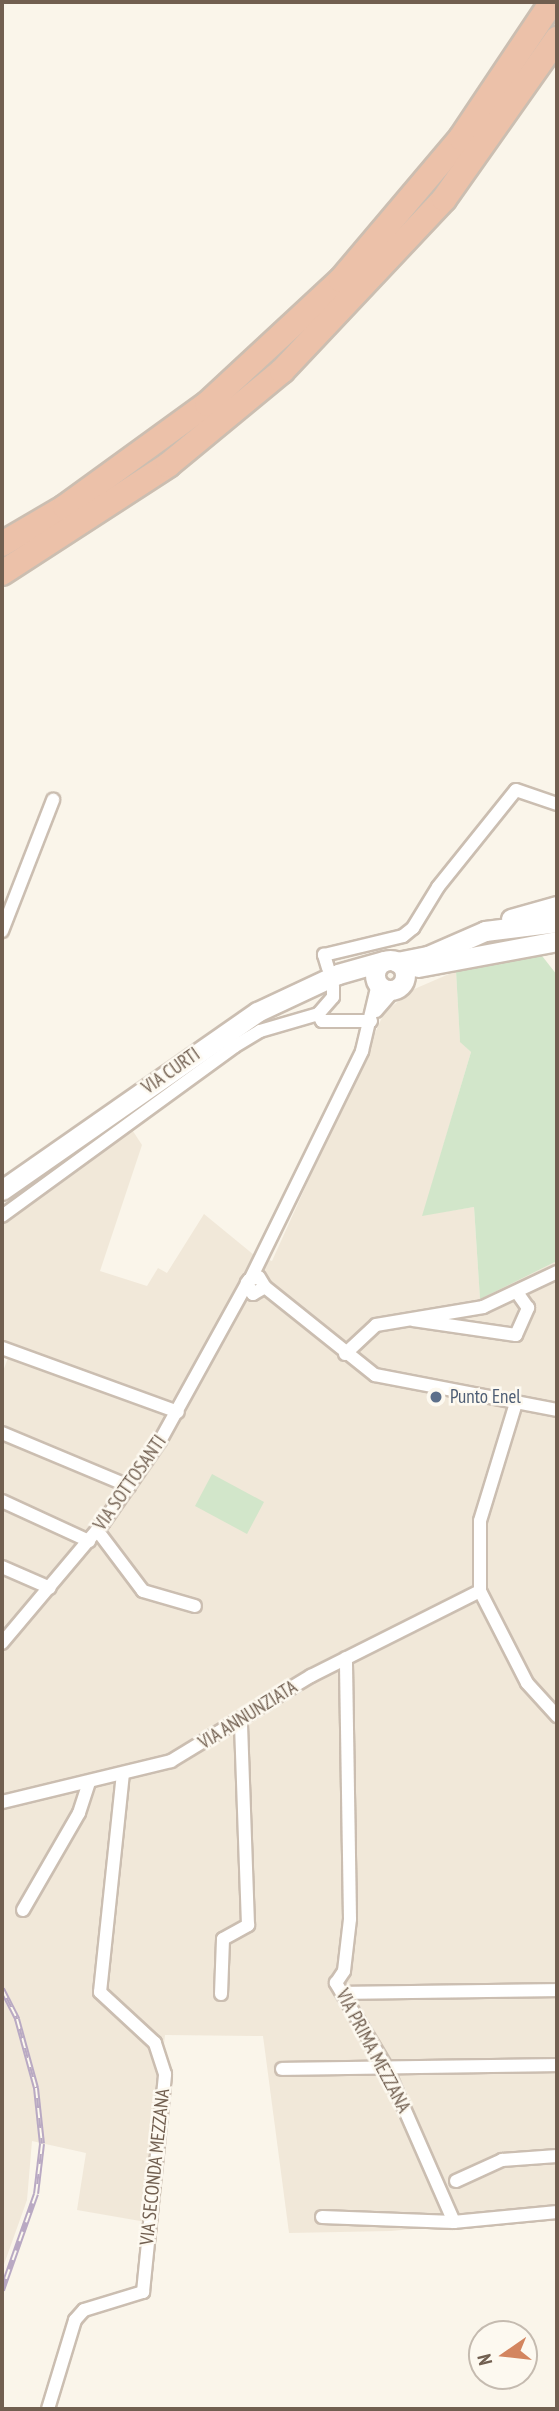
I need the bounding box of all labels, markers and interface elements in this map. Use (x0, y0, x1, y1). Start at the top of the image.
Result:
street label: VIA CURTI (137, 1043, 205, 1099)
place label: Punto Enel (450, 1386, 521, 1408)
marker: Punto Enel (428, 1389, 444, 1405)
street label: VIA SOTTOSANTI (89, 1431, 171, 1535)
street label: VIA ANNUNZIATA (194, 1675, 302, 1755)
street label: VIA PRIMA MEZZANA (331, 1985, 415, 2117)
street label: VIA SECONDA MEZZANA (135, 2087, 175, 2247)
north arrow (468, 2320, 538, 2390)
text: N (472, 2352, 497, 2367)

